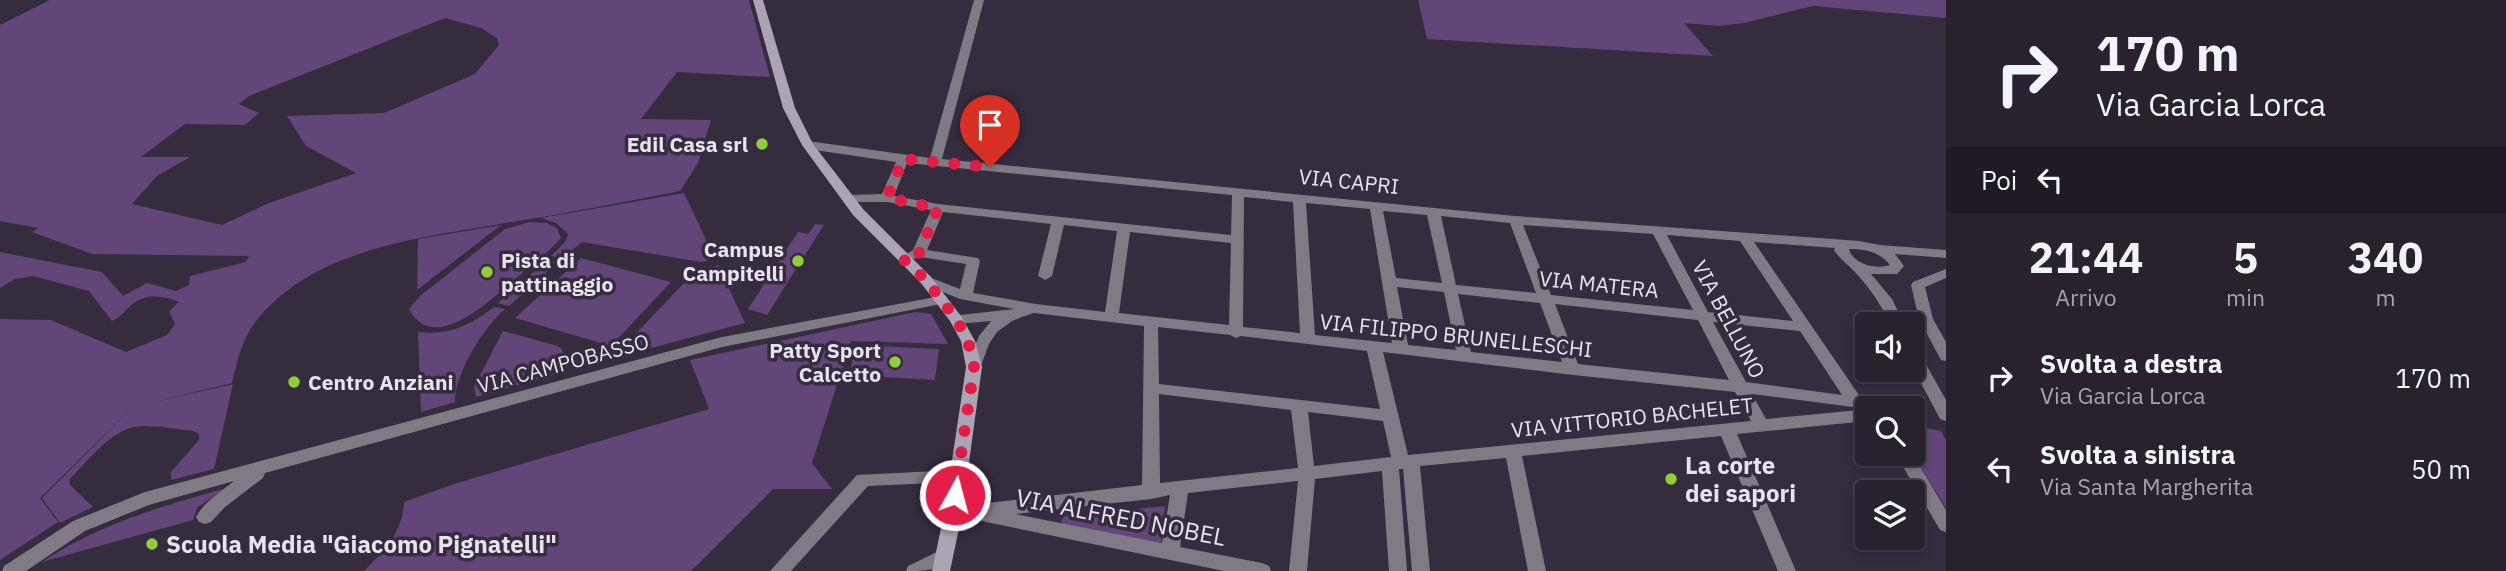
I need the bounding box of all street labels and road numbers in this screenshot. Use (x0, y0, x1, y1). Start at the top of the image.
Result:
street label: VIA CAPRI (1297, 162, 1401, 200)
street label: VIA BELLUNO (1686, 255, 1772, 383)
street label: VIA MATERA (1538, 264, 1660, 304)
street label: VIA FILIPPO BRUNELLESCHI (1318, 307, 1594, 363)
street label: VIA CAMPOBASSO (474, 327, 652, 399)
street label: VIA VITTORIO BACHELET (1510, 390, 1754, 444)
street label: VIA ALFRED NOBEL (1013, 481, 1229, 553)

